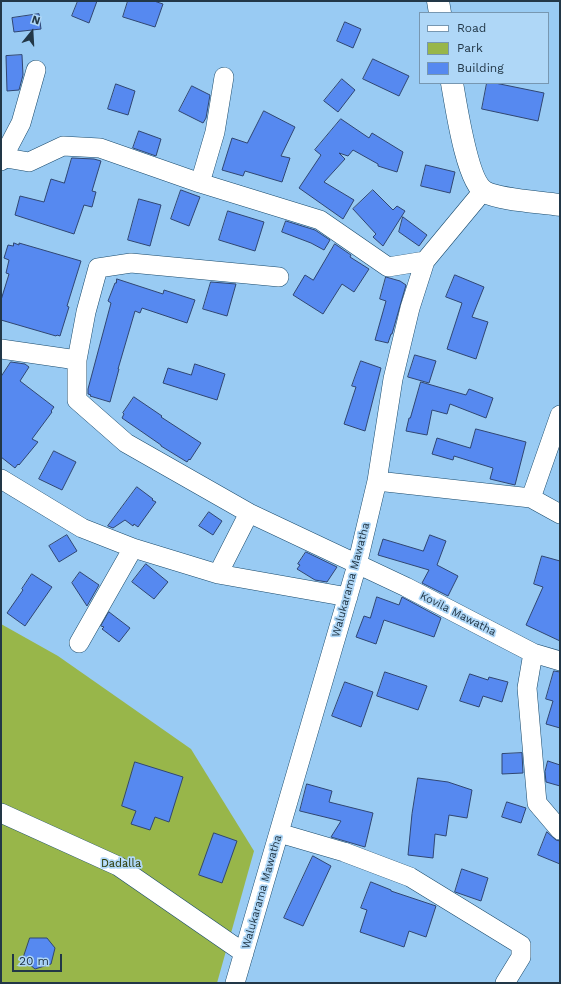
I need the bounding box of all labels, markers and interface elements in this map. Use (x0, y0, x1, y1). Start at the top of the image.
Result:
north arrow (12, 12, 52, 52)
legend (419, 12, 549, 84)
text: N (30, 13, 42, 28)
text: Road (457, 21, 486, 35)
text: Park (457, 41, 483, 55)
text: Building (457, 61, 504, 75)
street label: Walukarama Mawatha (329, 521, 373, 639)
street label: Kovila Mawatha (418, 589, 498, 639)
street label: Walukarama Mawatha (239, 833, 285, 951)
park label: Dadalla (101, 857, 141, 871)
scale bar (14, 946, 64, 972)
text: 20 m (19, 954, 49, 968)

